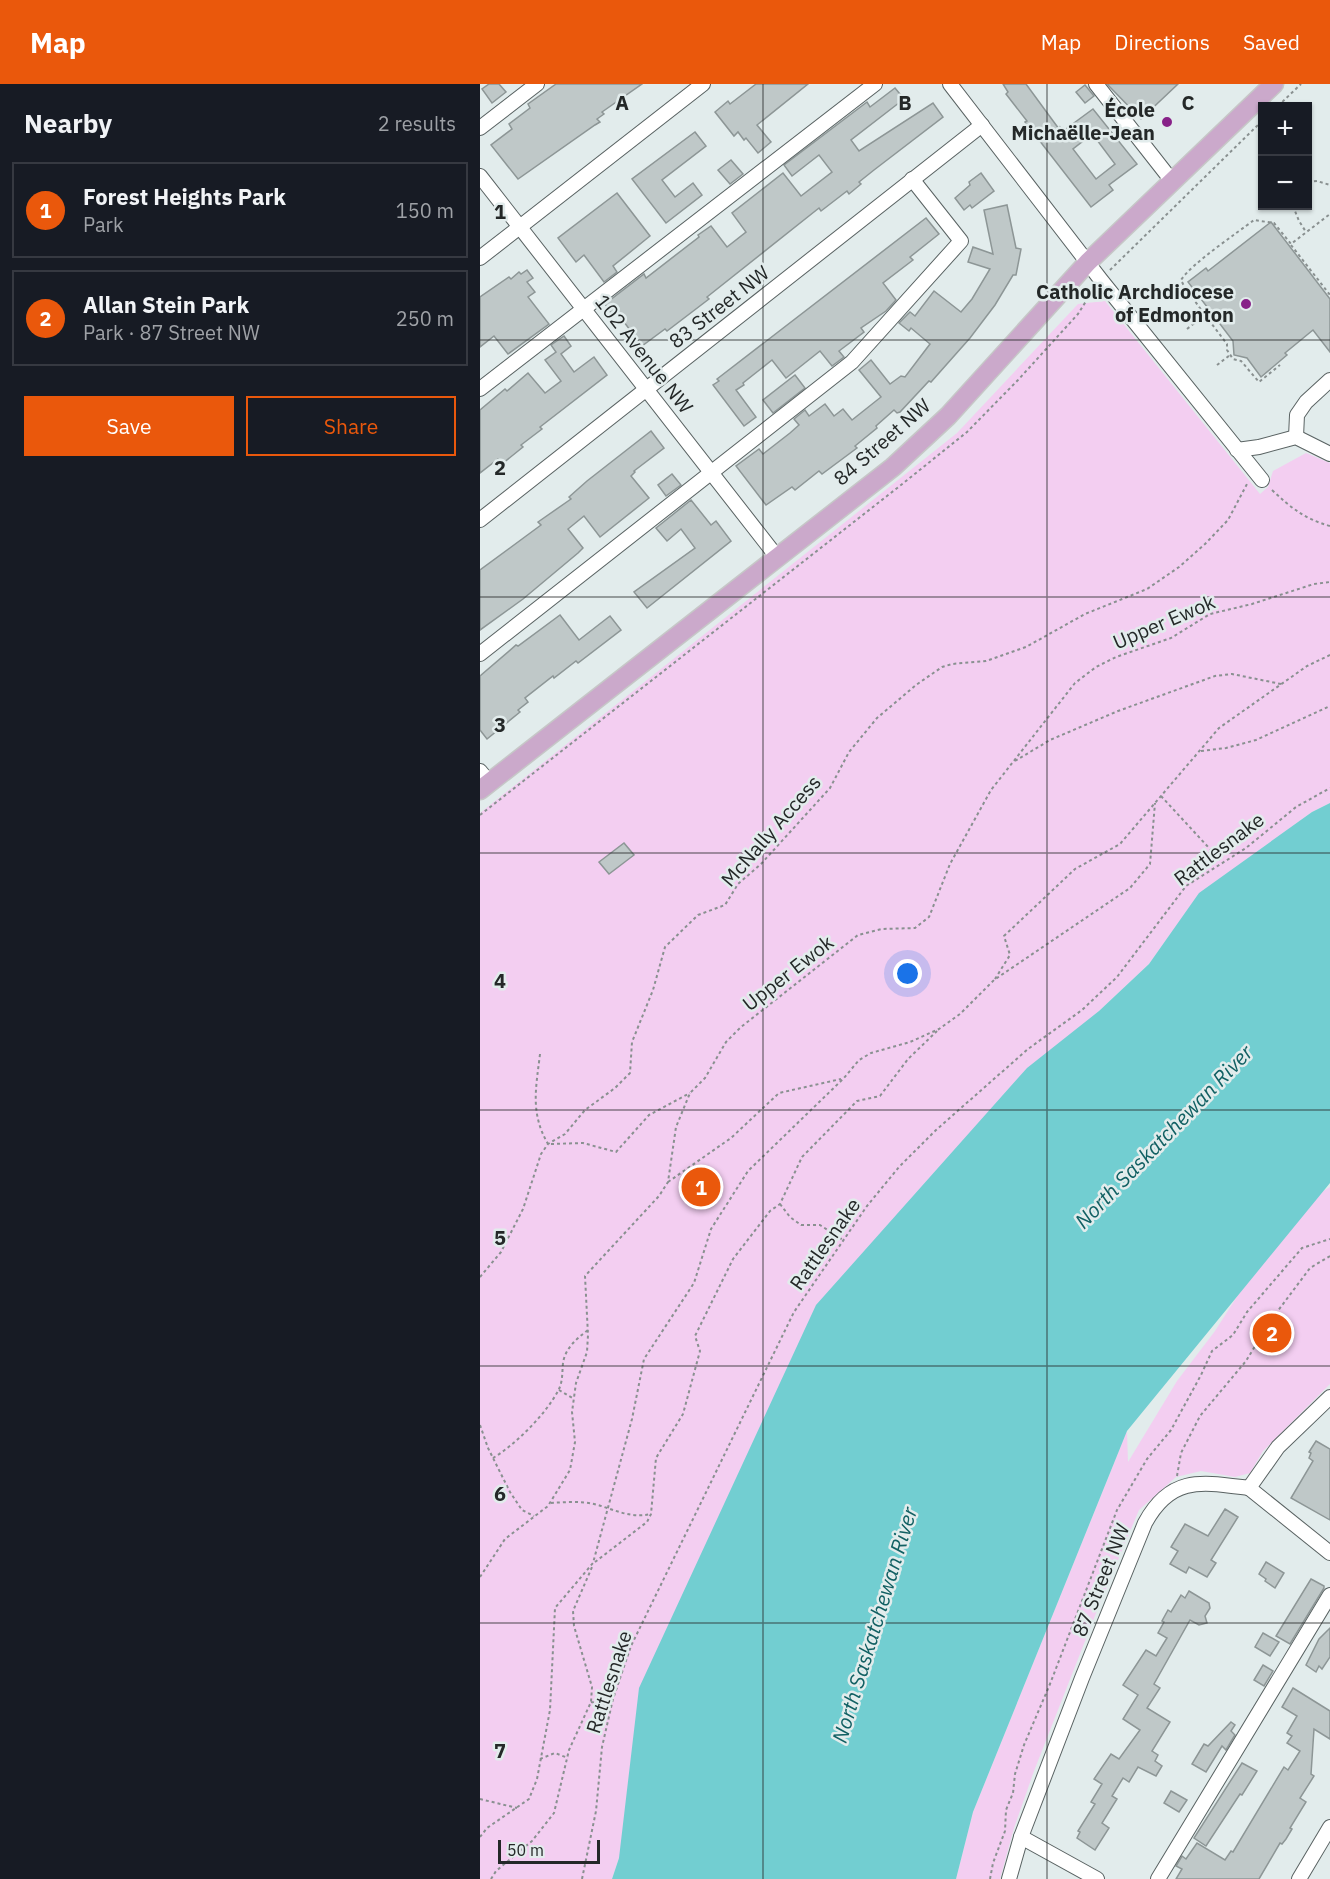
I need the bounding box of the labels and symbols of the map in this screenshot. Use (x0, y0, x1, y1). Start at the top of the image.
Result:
text: A (615, 89, 629, 116)
text: B (898, 89, 912, 116)
text: C (1181, 89, 1195, 116)
place label: École Michaëlle-Jean (1011, 96, 1155, 146)
marker: École Michaëlle-Jean (1160, 115, 1174, 129)
text: 1 (494, 198, 506, 225)
street label: 83 Street NW (663, 259, 775, 354)
place label: Catholic Archdiocese of Edmonton (1036, 278, 1234, 328)
street label: 102 Avenue NW (589, 289, 700, 419)
marker: Catholic Archdiocese of Edmonton (1239, 297, 1253, 311)
street label: 84 Street NW (827, 392, 936, 491)
text: 2 (494, 454, 506, 481)
street label: Upper Ewok (1109, 588, 1219, 655)
text: 3 (494, 711, 506, 738)
street label: McNally Access (715, 769, 827, 892)
street label: Rattlesnake (1168, 806, 1269, 891)
street label: Upper Ewok (737, 928, 839, 1017)
your location (893, 959, 922, 988)
text: 4 (494, 967, 506, 994)
water label: North Saskatchewan River (1068, 1038, 1259, 1234)
pin: 1 (682, 1164, 720, 1210)
street label: Rattlesnake (783, 1192, 866, 1295)
text: 5 (494, 1224, 506, 1251)
pin: 2 (1252, 1310, 1292, 1356)
text: 6 (494, 1480, 506, 1507)
water label: North Saskatchewan River (825, 1502, 924, 1746)
street label: 87 Street NW (1065, 1519, 1136, 1641)
street label: Rattlesnake (579, 1627, 638, 1737)
text: 7 (494, 1737, 506, 1764)
scale bar (498, 1837, 600, 1864)

